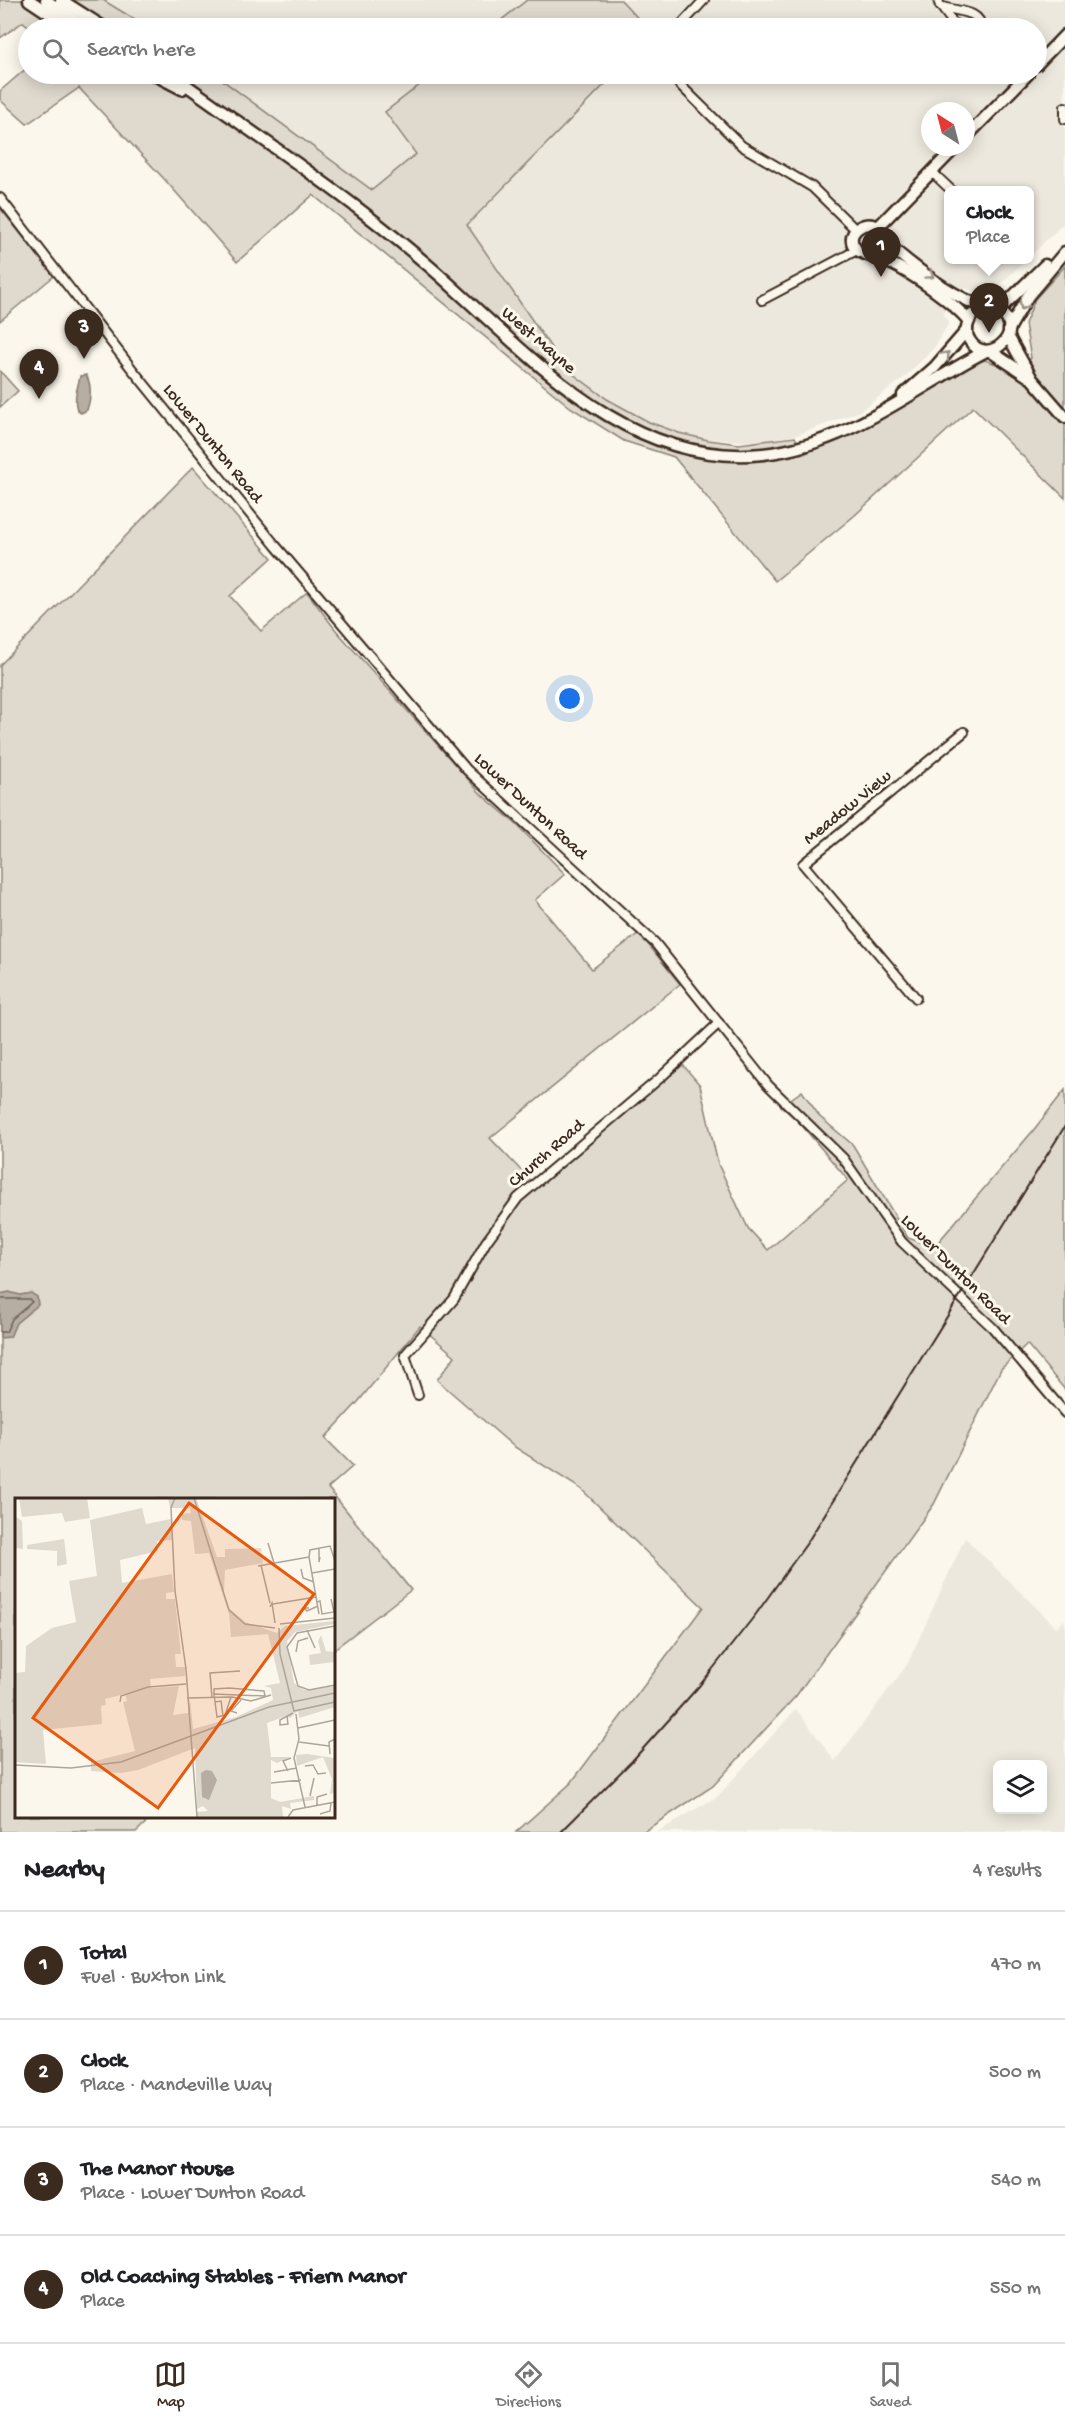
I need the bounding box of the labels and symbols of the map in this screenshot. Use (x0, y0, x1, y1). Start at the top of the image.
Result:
north arrow (921, 102, 975, 156)
pin: 1 (862, 228, 900, 277)
one-way arrow (923, 268, 934, 279)
pin: 2 (970, 284, 1008, 333)
one-way arrow (1019, 300, 1030, 310)
street label: West Mayne (496, 303, 580, 380)
pin: 3 (64, 310, 104, 359)
pin: 4 (20, 350, 58, 399)
one-way arrow (939, 351, 950, 362)
street label: Lower Dunton Road (157, 380, 267, 509)
your location (555, 684, 584, 713)
street label: Lower Dunton Road (469, 749, 592, 866)
street label: Meadow View (800, 766, 896, 850)
street label: Church Road (505, 1114, 590, 1193)
street label: Lower Dunton Road (895, 1210, 1016, 1331)
inset map (15, 1498, 334, 1817)

